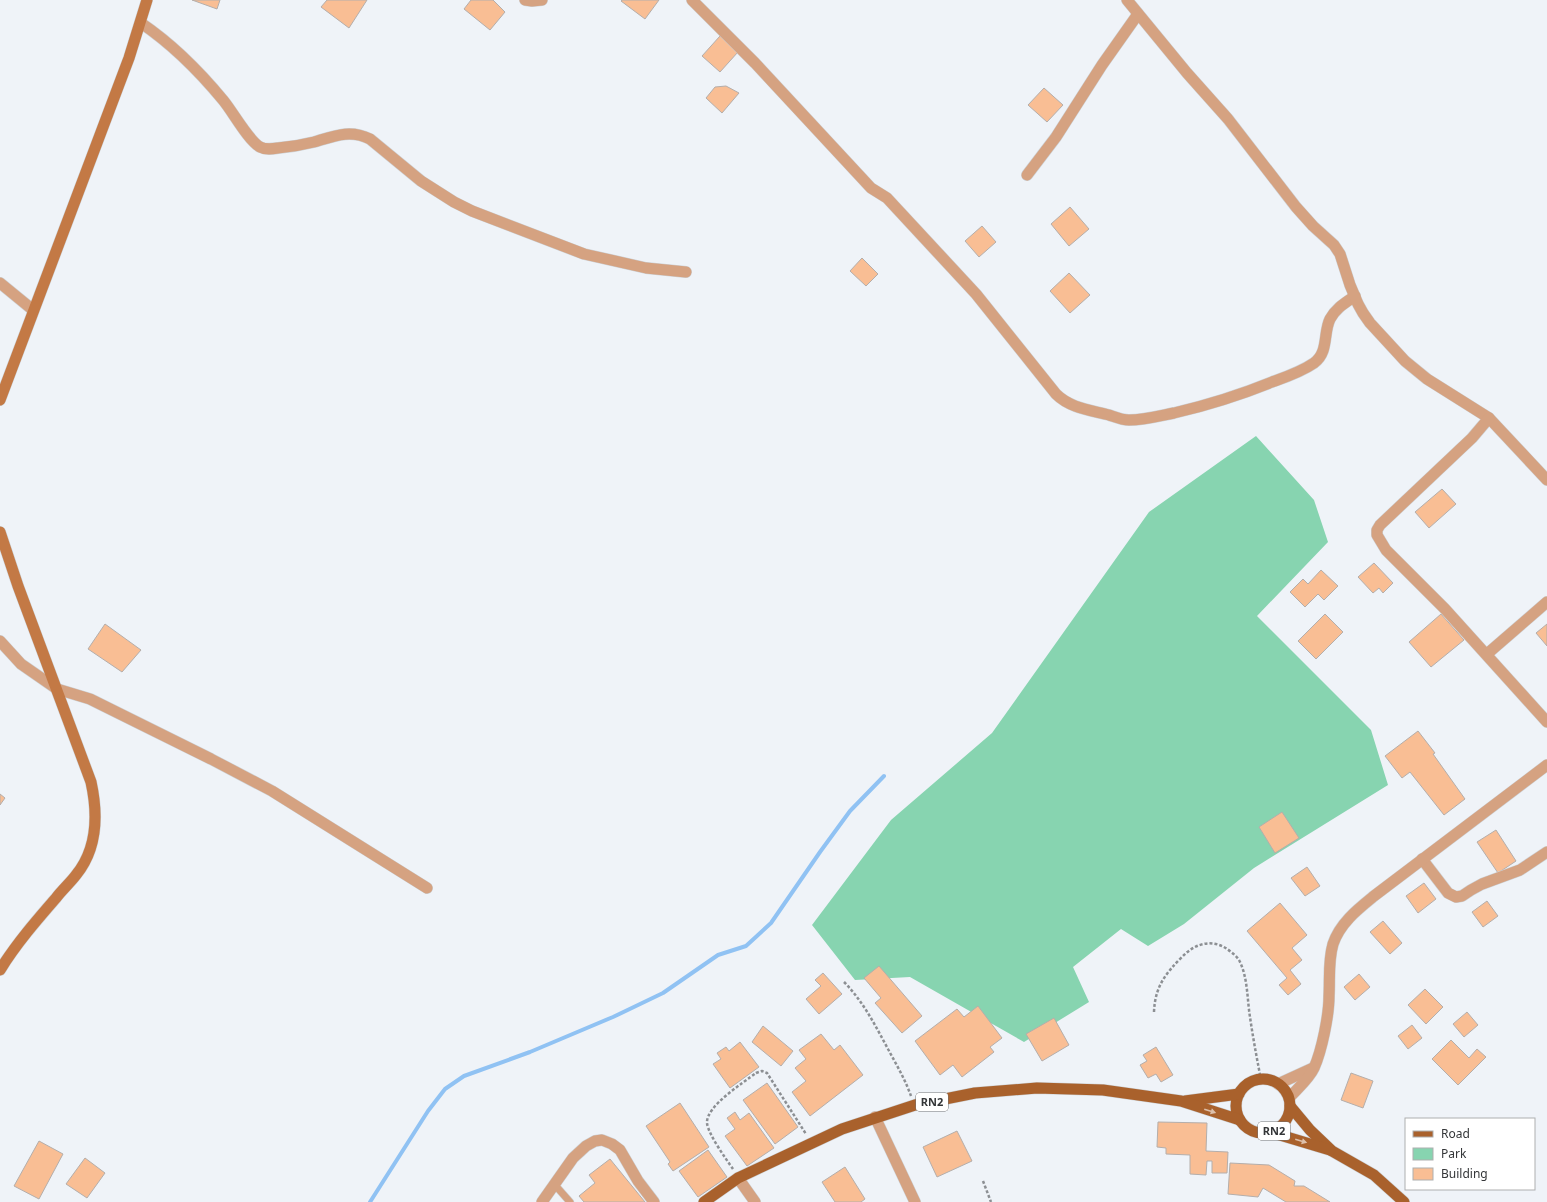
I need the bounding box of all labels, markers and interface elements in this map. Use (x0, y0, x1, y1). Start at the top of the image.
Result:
road number: RN2 (916, 1093, 948, 1111)
one-way arrow (1205, 1108, 1217, 1114)
legend (1405, 1118, 1535, 1190)
road number: RN2 (1258, 1122, 1290, 1140)
text: Road (1441, 1125, 1470, 1142)
one-way arrow (1296, 1138, 1308, 1144)
text: Park (1441, 1145, 1467, 1162)
text: Building (1441, 1165, 1488, 1182)

